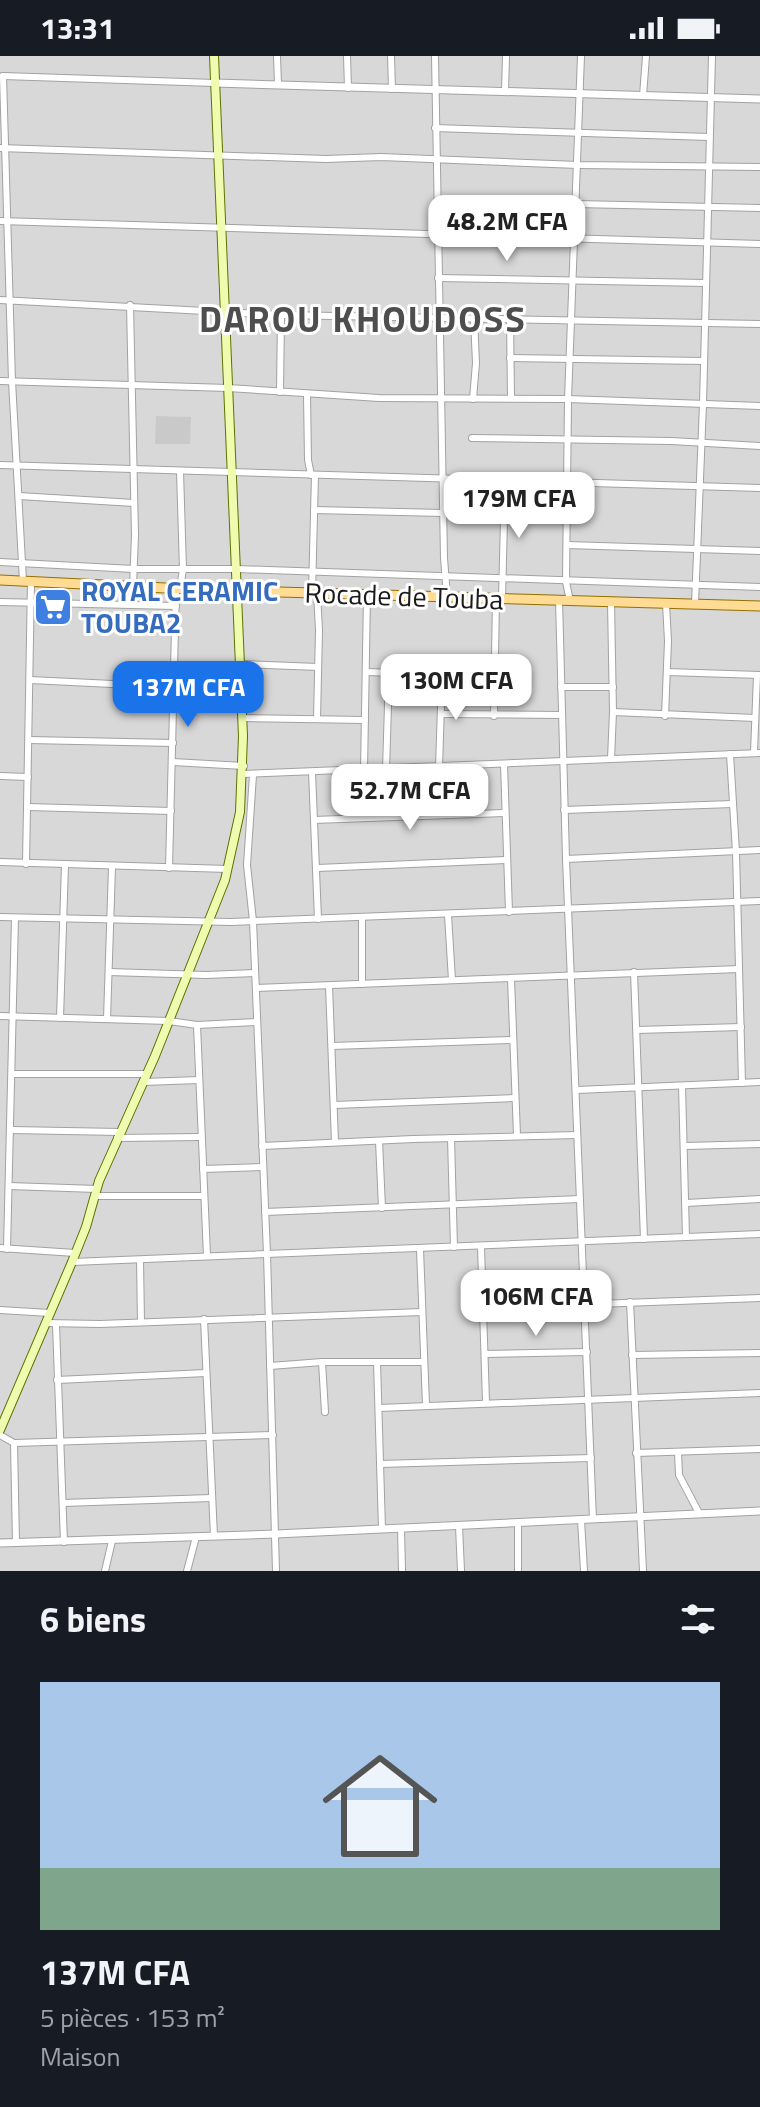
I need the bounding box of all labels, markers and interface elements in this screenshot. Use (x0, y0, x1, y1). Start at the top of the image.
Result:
text: 13:31 (40, 5, 115, 51)
pin: 48.2M CFA (415, 195, 599, 263)
text: 48.2M CFA (446, 201, 568, 240)
district label: DAROU KHOUDOSS (199, 291, 527, 346)
pin: 179M CFA (436, 472, 602, 540)
text: 179M CFA (462, 478, 576, 517)
place label: ROYAL CERAMIC TOUBA2 (81, 569, 278, 644)
street label: Rocade de Touba (304, 571, 504, 620)
supermarket icon: ROYAL CERAMIC TOUBA2 (32, 586, 74, 628)
pin: 130M CFA (373, 654, 539, 722)
text: 130M CFA (399, 660, 513, 699)
pin: 137M CFA (105, 661, 271, 729)
text: 137M CFA (131, 667, 245, 706)
pin: 52.7M CFA (318, 764, 502, 832)
text: 52.7M CFA (349, 770, 471, 809)
pin: 106M CFA (453, 1270, 619, 1338)
text: 106M CFA (479, 1276, 593, 1315)
text: 6 biens (40, 1593, 146, 1645)
icon: filters (676, 1597, 720, 1641)
icon: home (308, 1734, 452, 1878)
text: 137M CFA (40, 1946, 190, 1998)
text: 5 pièces · 153 m² (40, 1998, 225, 2037)
text: Maison (40, 2037, 120, 2076)

